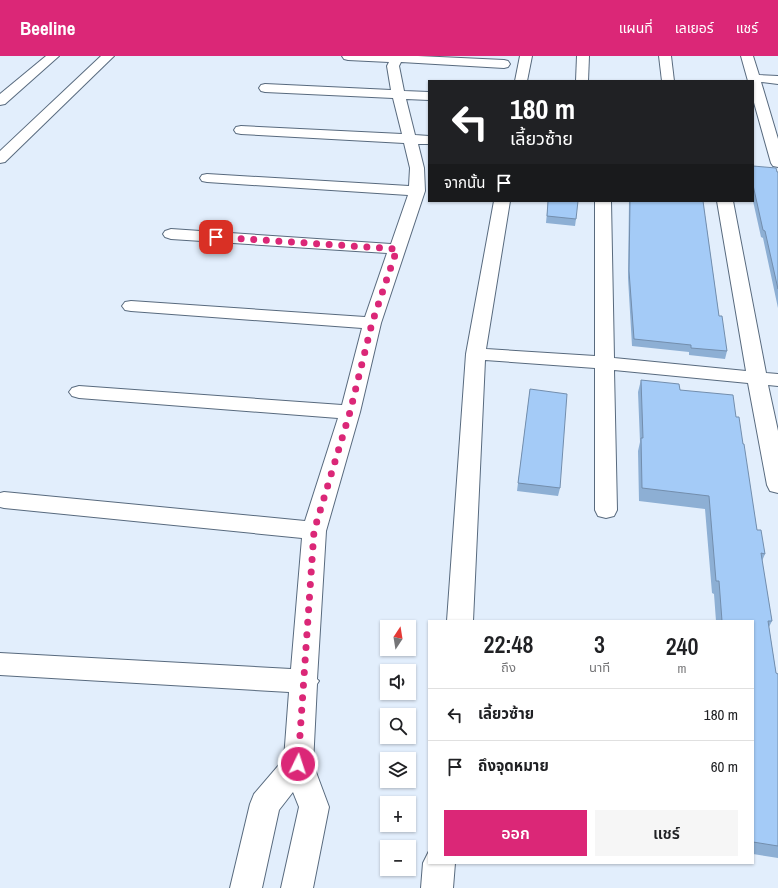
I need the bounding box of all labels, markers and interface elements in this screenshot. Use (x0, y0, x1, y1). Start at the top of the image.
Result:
text: Beeline (20, 15, 75, 41)
text: แผนที่ (619, 19, 653, 37)
text: เลเยอร์ (675, 19, 714, 37)
text: แชร์ (736, 19, 758, 37)
text: 180 m (510, 90, 575, 128)
icon: left (444, 96, 496, 148)
text: เลี้ยวซ้าย (510, 126, 573, 151)
text: จากนั้น (444, 172, 485, 193)
icon: arrive (493, 172, 515, 194)
pin (199, 220, 233, 254)
icon: arrive (205, 226, 227, 248)
north arrow (380, 620, 416, 656)
map controls (380, 620, 416, 876)
text: 22:48 (484, 628, 533, 660)
text: 3 (594, 628, 605, 660)
text: 240 (666, 630, 698, 662)
text: ถึง (501, 659, 516, 676)
text: นาที (589, 659, 610, 676)
text: m (678, 660, 687, 677)
button: sound (380, 664, 416, 700)
text: เลี้ยวซ้าย (478, 703, 534, 724)
icon: left (444, 704, 466, 726)
text: 180 m (704, 704, 738, 725)
button: search (380, 708, 416, 744)
position arrow (277, 743, 319, 785)
button: layers (380, 752, 416, 788)
text: ถึงจุดหมาย (478, 755, 549, 776)
icon: arrive (444, 756, 466, 778)
text: 60 m (711, 756, 738, 777)
button: + (380, 796, 416, 832)
button: ออก (444, 810, 587, 856)
button: แชร์ (595, 810, 738, 856)
button: − (380, 840, 416, 876)

